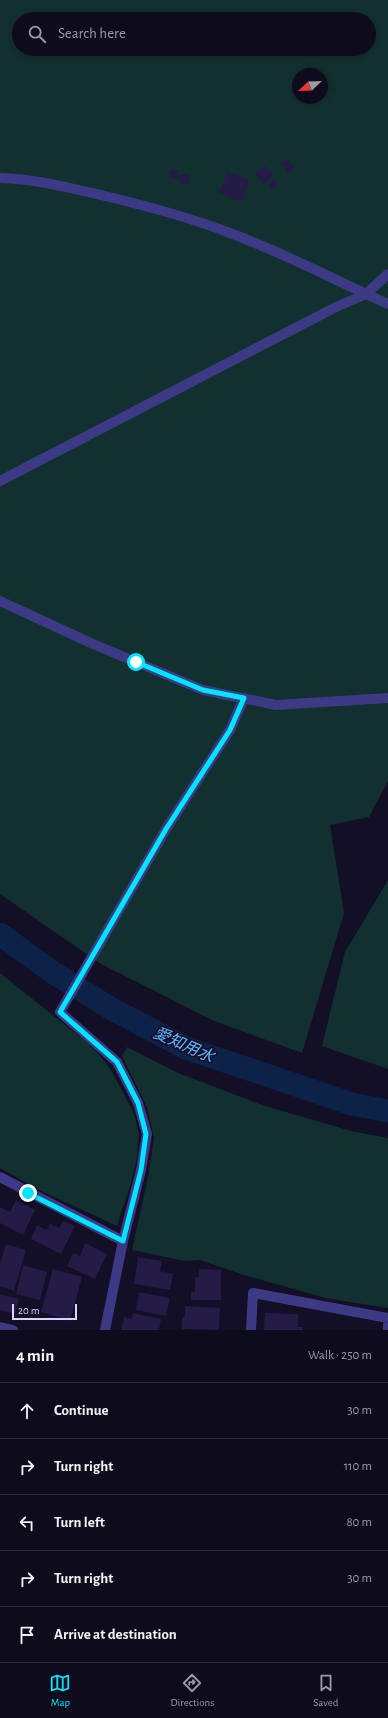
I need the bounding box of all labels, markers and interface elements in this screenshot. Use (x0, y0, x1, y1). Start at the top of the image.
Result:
search box (12, 12, 376, 56)
icon: search (26, 23, 48, 45)
text: Search here (58, 26, 126, 41)
north arrow (292, 68, 328, 104)
route start (127, 653, 145, 671)
water label: 愛知用水 (151, 1024, 218, 1066)
route end (19, 1184, 37, 1202)
scale bar (12, 1302, 77, 1321)
text: 20 m (18, 1305, 39, 1316)
text: 4 min (16, 1347, 54, 1364)
text: Walk · 250 m (308, 1349, 372, 1362)
icon: ahead (16, 1400, 38, 1422)
text: Continue (54, 1403, 109, 1418)
text: 30 m (347, 1404, 372, 1417)
icon: right (16, 1456, 38, 1478)
text: Turn right (54, 1459, 113, 1474)
text: 110 m (344, 1460, 372, 1473)
icon: left (16, 1512, 38, 1534)
text: Turn left (54, 1515, 105, 1530)
text: 80 m (346, 1516, 372, 1529)
icon: right (16, 1568, 38, 1590)
text: Turn right (54, 1571, 113, 1586)
text: 30 m (347, 1572, 372, 1585)
icon: arrive (16, 1624, 38, 1646)
text: Arrive at destination (54, 1627, 177, 1642)
tab: Map (49, 1672, 71, 1709)
tab: Directions (170, 1672, 214, 1709)
tab: Saved (313, 1672, 338, 1709)

